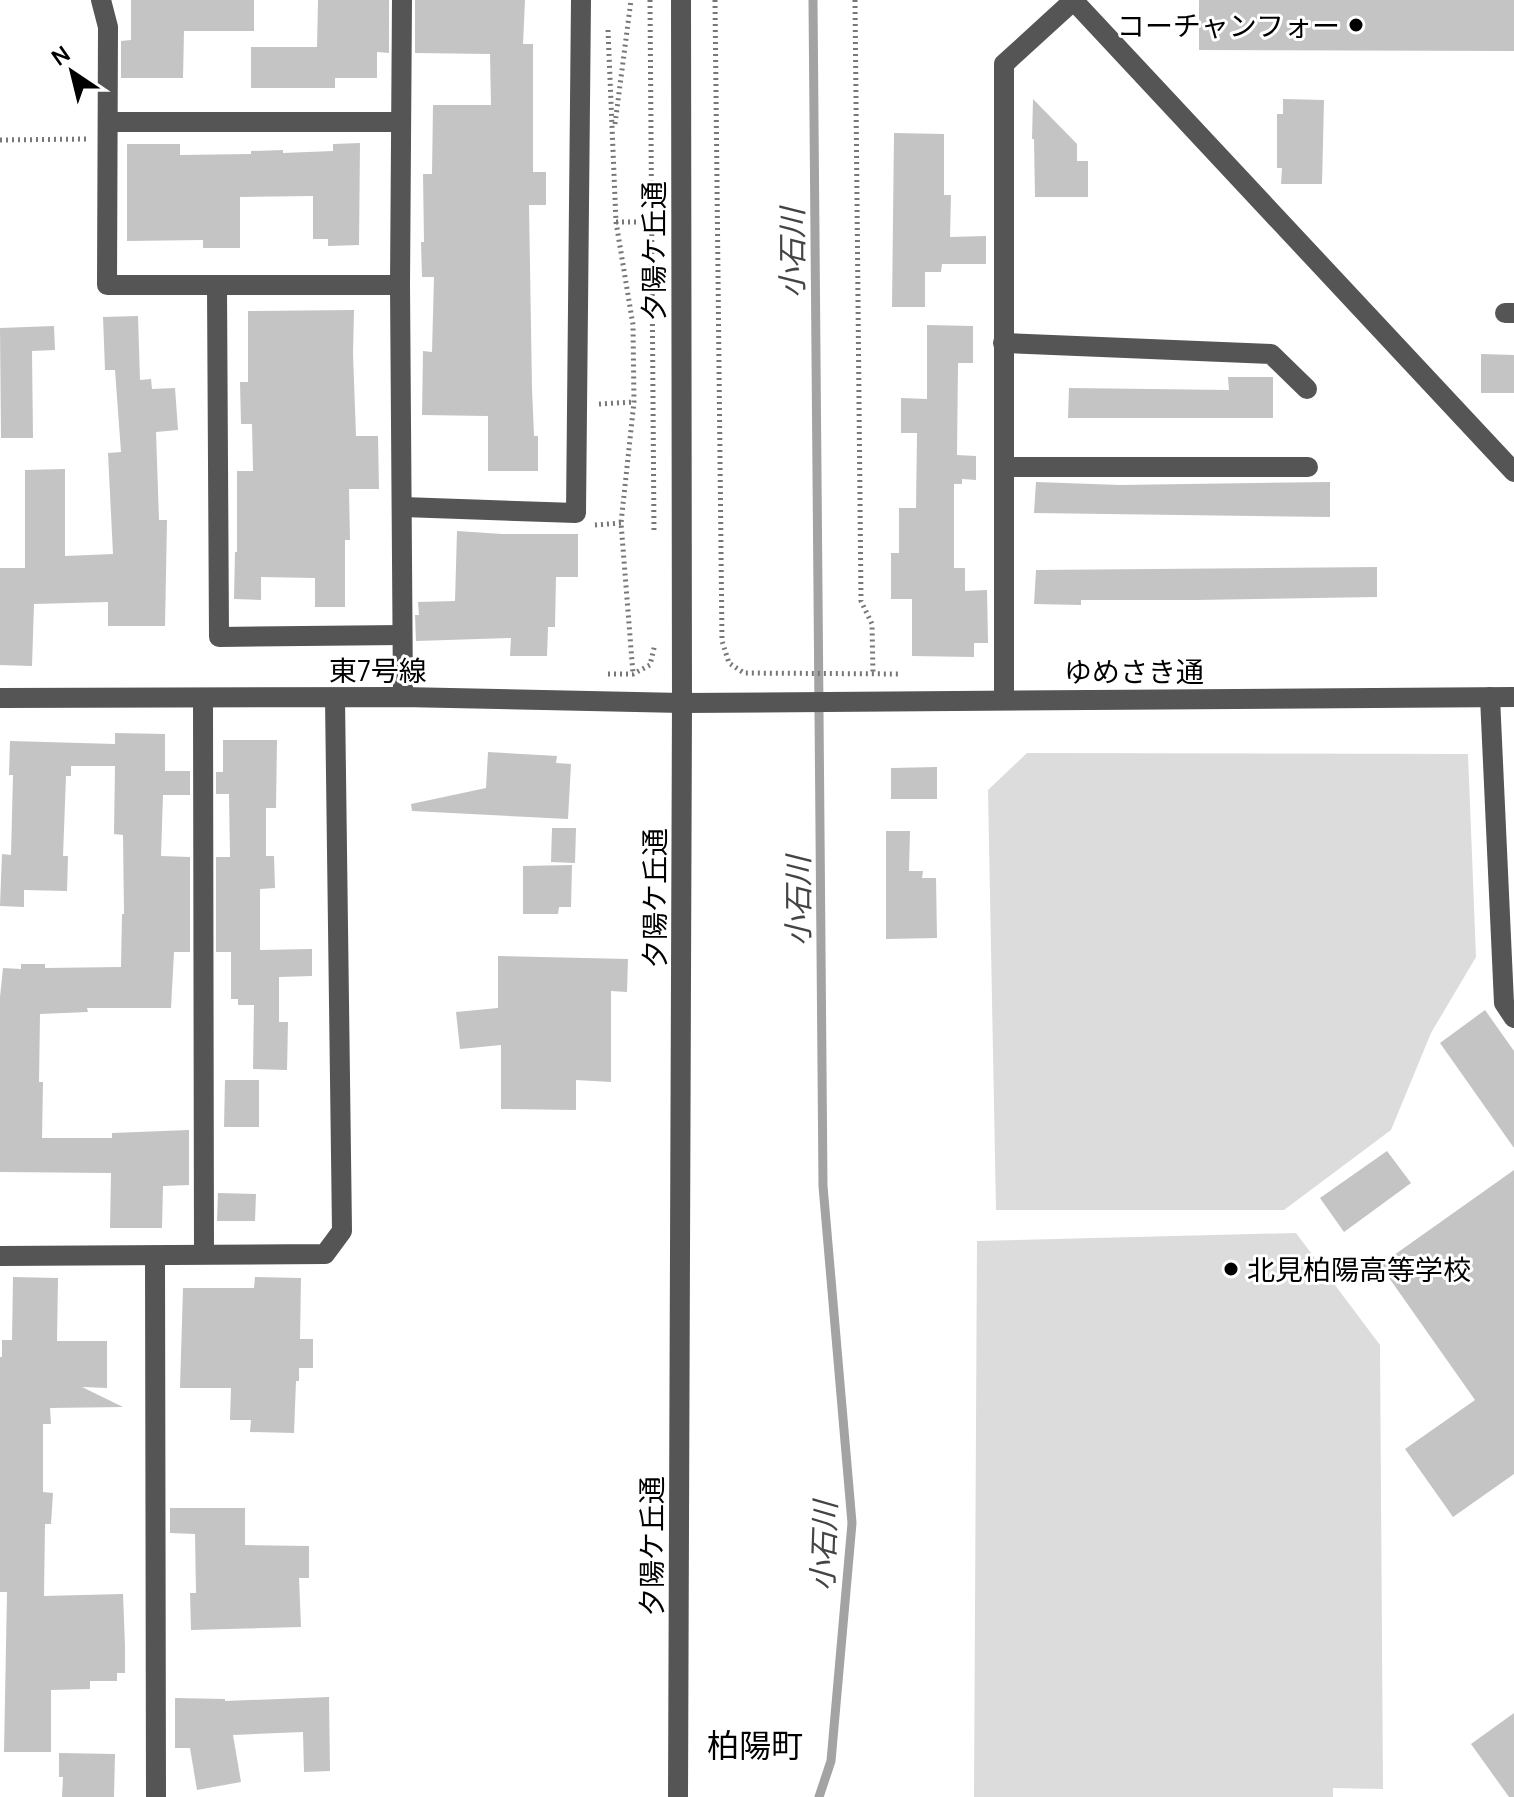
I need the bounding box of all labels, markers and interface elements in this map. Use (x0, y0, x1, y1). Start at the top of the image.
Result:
place label: コーチャンフォー (1117, 6, 1340, 44)
marker: コーチャンフォー (1347, 16, 1365, 34)
north arrow (32, 32, 112, 112)
text: N (45, 39, 76, 72)
street label: 夕陽ケ丘通 (634, 181, 672, 321)
water label: 小石川 (771, 205, 812, 298)
street label: 東7号線 (329, 651, 427, 689)
street label: ゆめさき通 (1064, 652, 1204, 690)
street label: 夕陽ケ丘通 (635, 828, 673, 968)
water label: 小石川 (777, 853, 818, 946)
place label: 北見柏陽高等学校 (1247, 1250, 1471, 1288)
marker: 北見柏陽高等学校 (1222, 1260, 1240, 1278)
street label: 夕陽ケ丘通 (632, 1476, 670, 1616)
water label: 小石川 (801, 1497, 845, 1592)
district label: 柏陽町 (707, 1723, 803, 1767)

